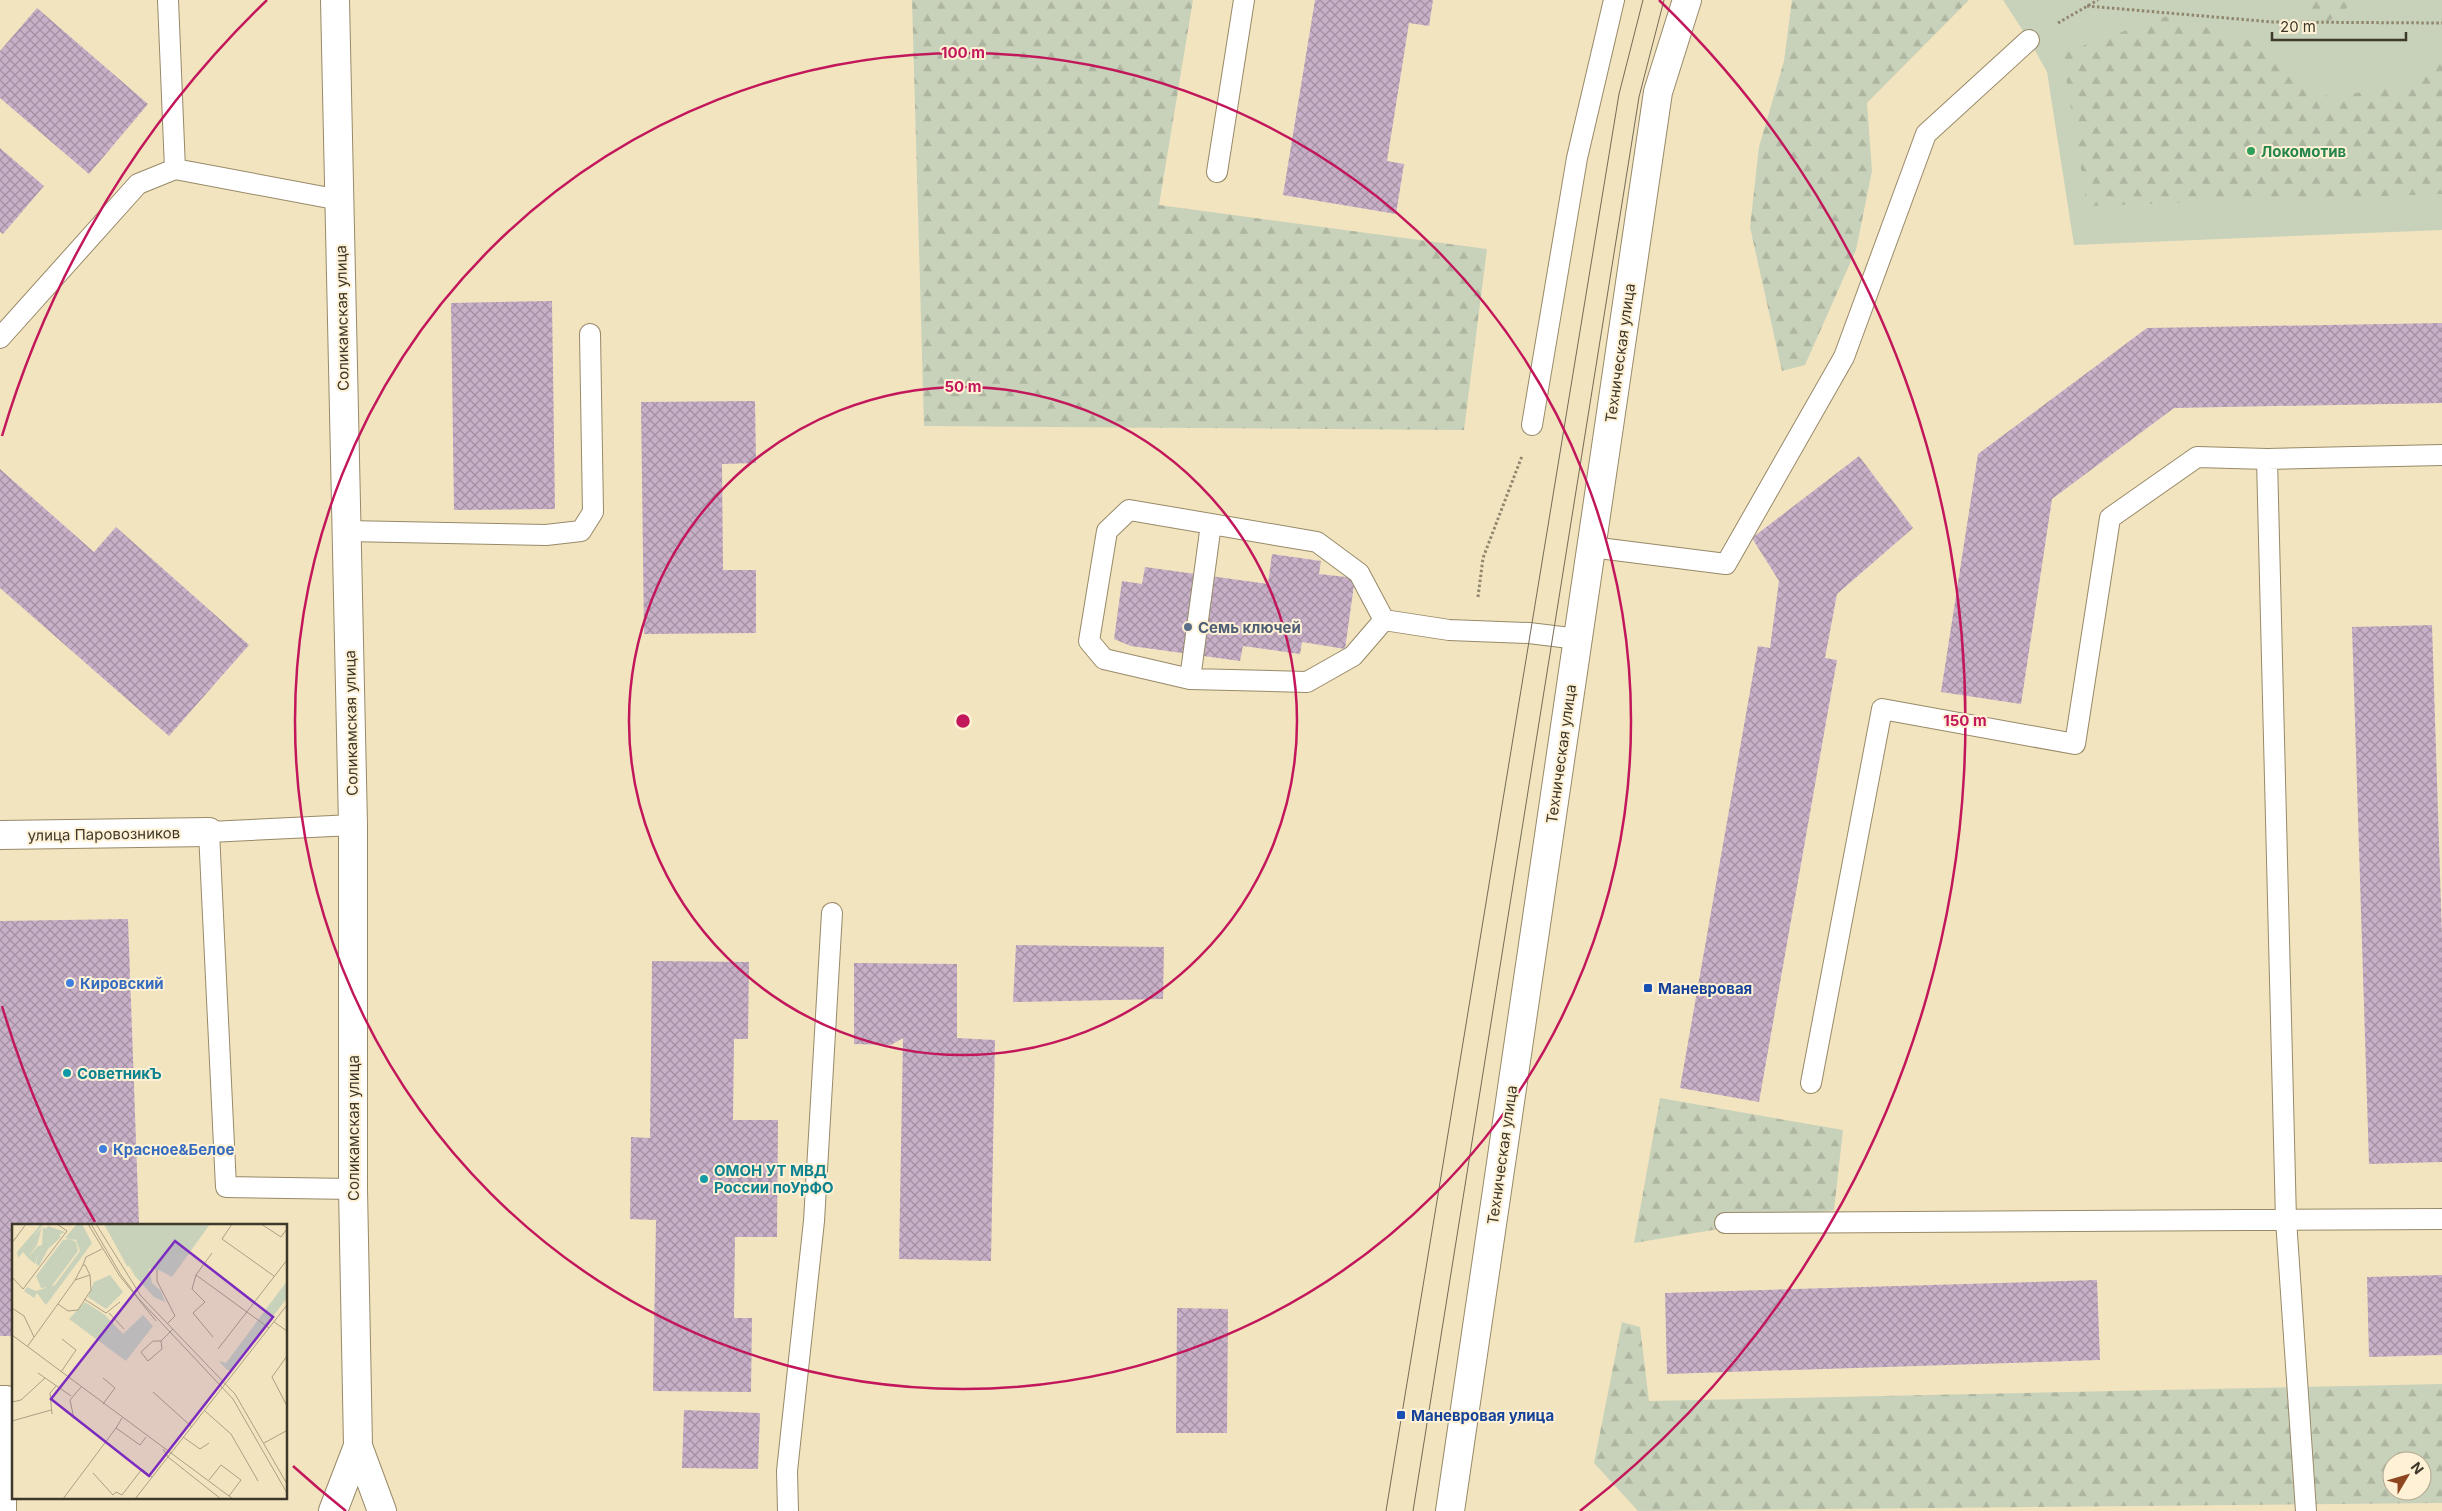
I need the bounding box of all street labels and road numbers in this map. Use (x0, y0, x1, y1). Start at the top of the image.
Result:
street label: Соликамская улица (331, 245, 353, 391)
street label: Техническая улица (1601, 282, 1639, 424)
street label: Соликамская улица (340, 650, 362, 796)
street label: Техническая улица (1542, 683, 1580, 825)
street label: улица Паровозников (28, 823, 180, 845)
street label: Соликамская улица (344, 1055, 363, 1201)
street label: Техническая улица (1483, 1084, 1521, 1226)

